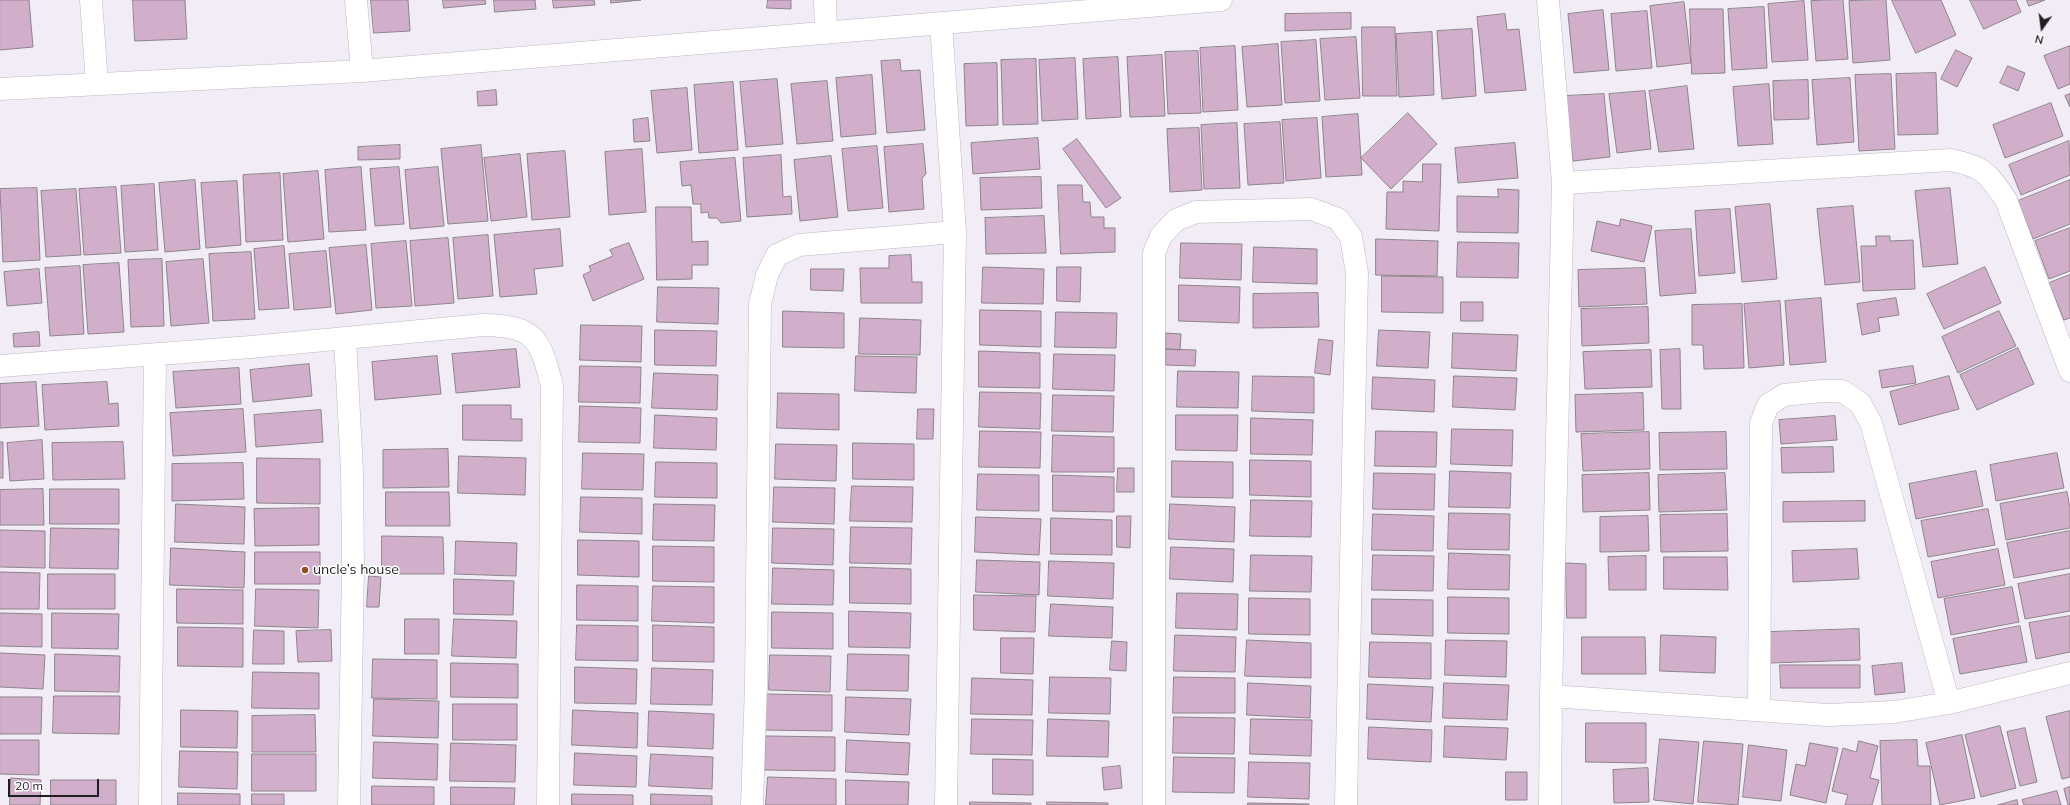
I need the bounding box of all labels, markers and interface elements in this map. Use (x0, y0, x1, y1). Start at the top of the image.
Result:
north arrow (2022, 8, 2062, 48)
text: N (2033, 32, 2045, 47)
place label: uncle’s house (313, 562, 399, 578)
marker: uncle’s house (300, 565, 310, 575)
scale bar (10, 771, 101, 797)
text: 20 m (15, 778, 43, 793)

